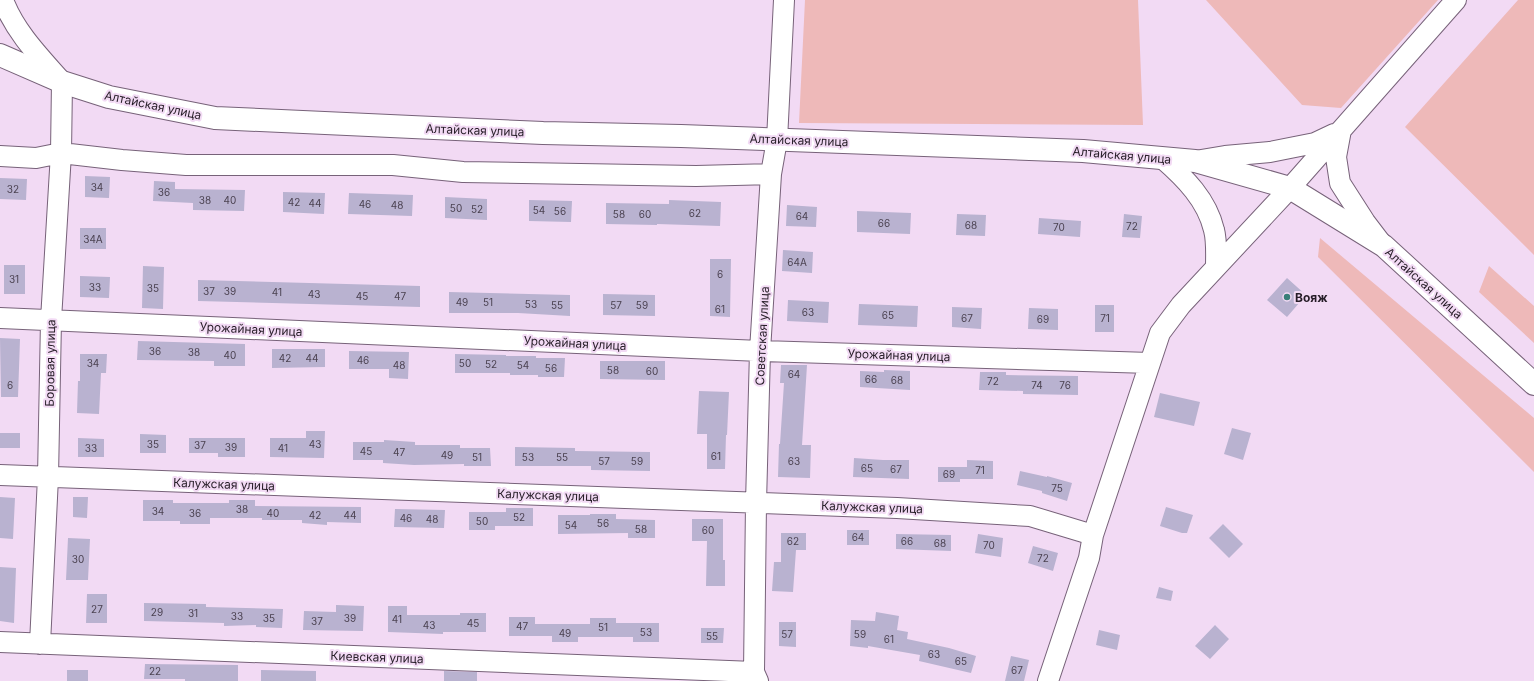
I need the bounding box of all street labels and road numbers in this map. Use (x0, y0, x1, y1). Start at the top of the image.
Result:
street label: Алтайская улица (103, 87, 203, 123)
street label: Алтайская улица (425, 121, 525, 139)
street label: Алтайская улица (749, 131, 849, 149)
street label: Алтайская улица (1072, 143, 1172, 167)
street label: Алтайская улица (1382, 244, 1466, 322)
street label: Советская улица (752, 286, 772, 386)
street label: Боровая улица (42, 319, 58, 407)
street label: Урожайная улица (199, 319, 303, 339)
street label: Урожайная улица (523, 333, 627, 353)
street label: Урожайная улица (847, 346, 951, 364)
street label: Калужская улица (173, 475, 275, 493)
street label: Калужская улица (497, 486, 599, 504)
street label: Калужская улица (821, 498, 923, 516)
street label: Киевская улица (330, 648, 424, 666)

